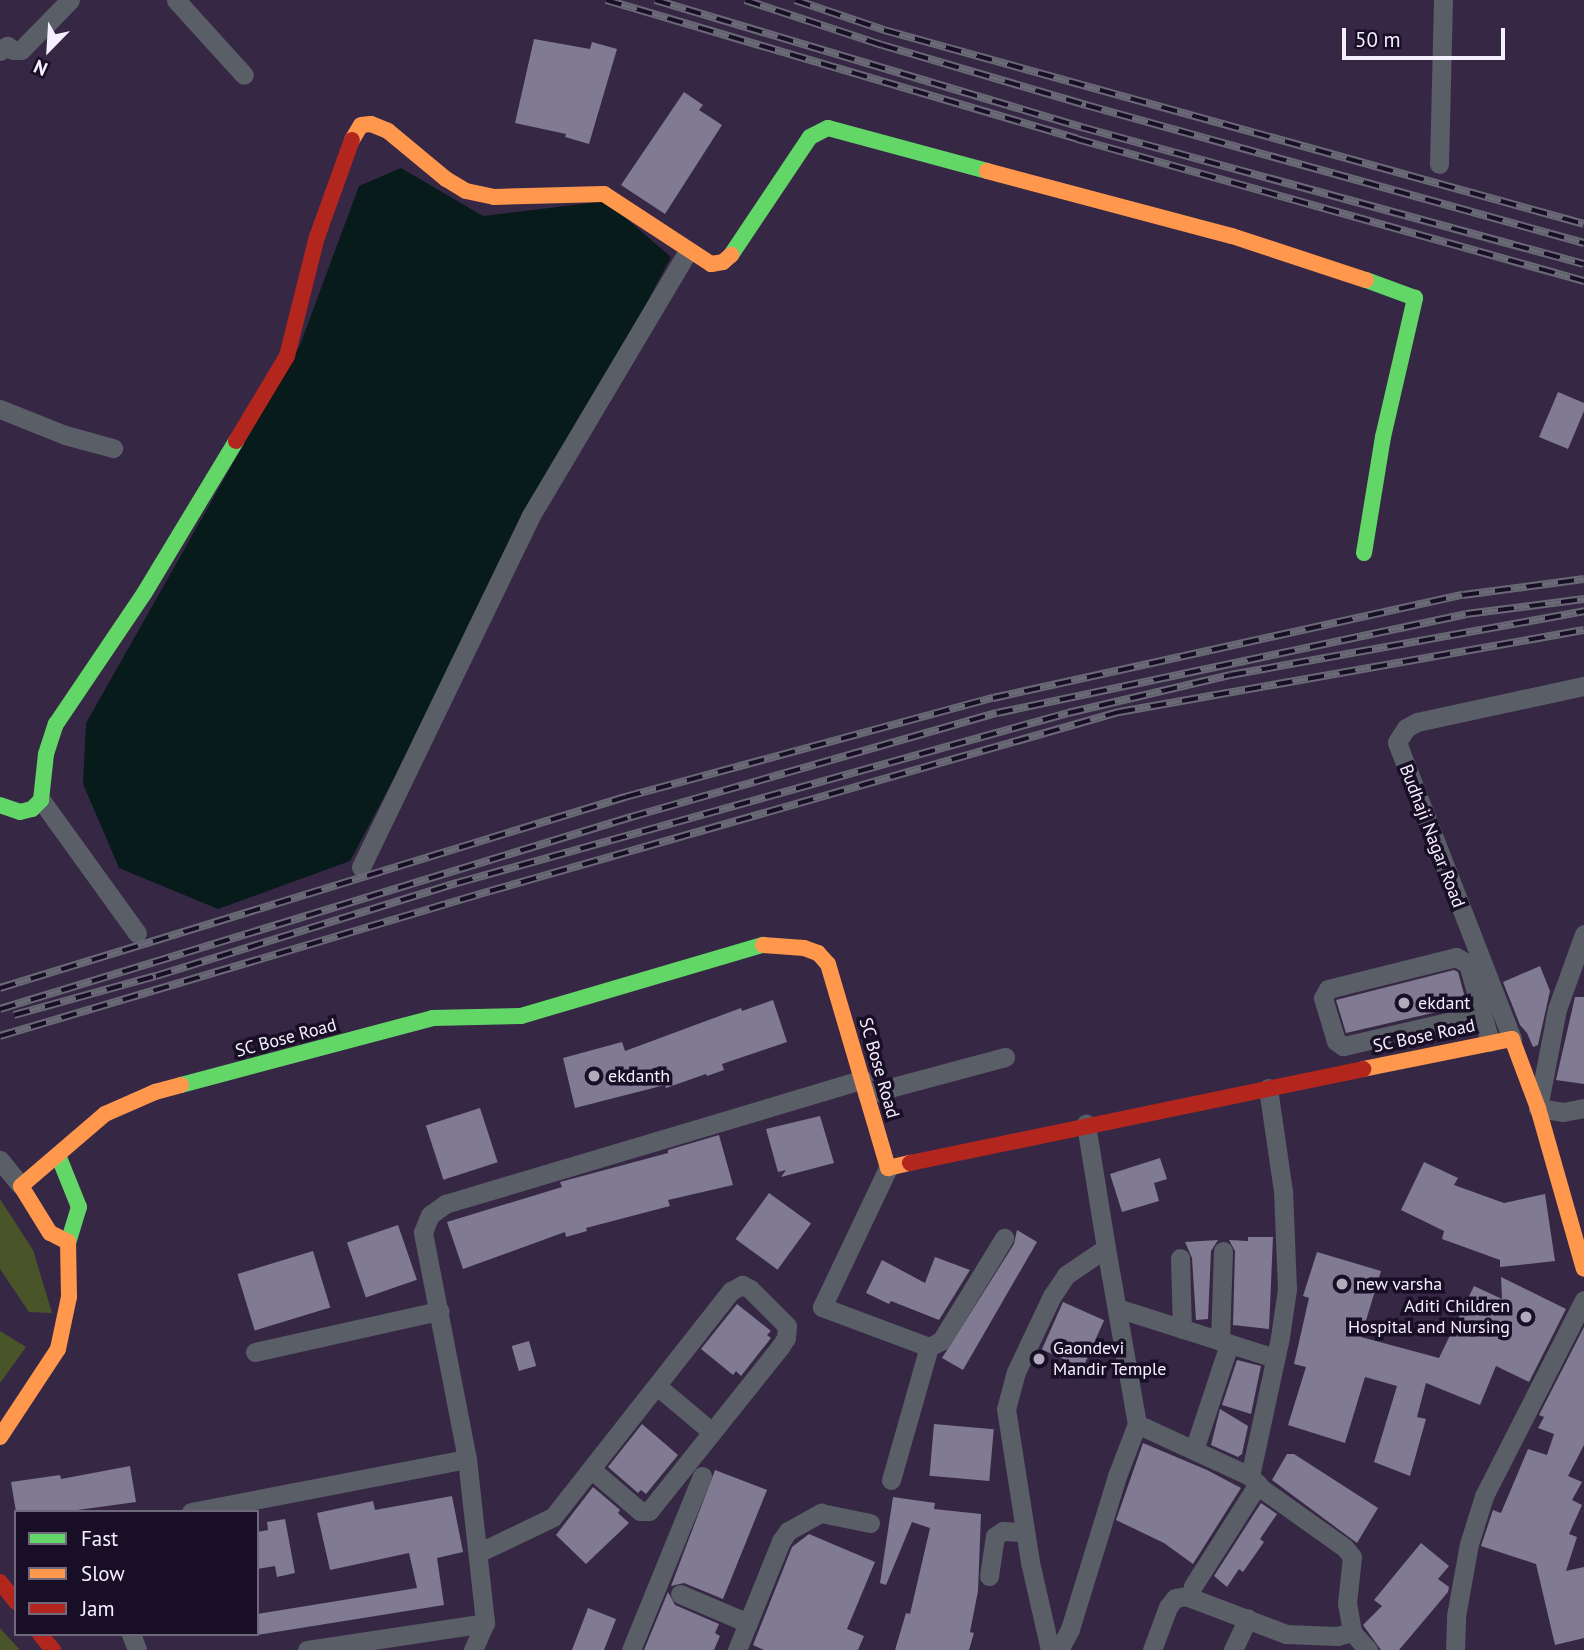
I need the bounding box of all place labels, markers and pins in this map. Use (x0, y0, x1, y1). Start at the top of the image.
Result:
place label: ekdant (1418, 992, 1470, 1014)
marker: ekdant (1396, 995, 1412, 1011)
place label: ekdanth (608, 1065, 670, 1087)
marker: ekdanth (586, 1068, 602, 1084)
place label: new varsha (1356, 1273, 1443, 1295)
marker: new varsha (1334, 1276, 1350, 1292)
place label: Aditi Children Hospital and Nursing (1348, 1296, 1510, 1338)
marker: Aditi Children Hospital and Nursing (1516, 1307, 1536, 1327)
place label: Gaondevi Mandir Temple (1053, 1338, 1167, 1380)
marker: Gaondevi Mandir Temple (1031, 1351, 1047, 1367)

